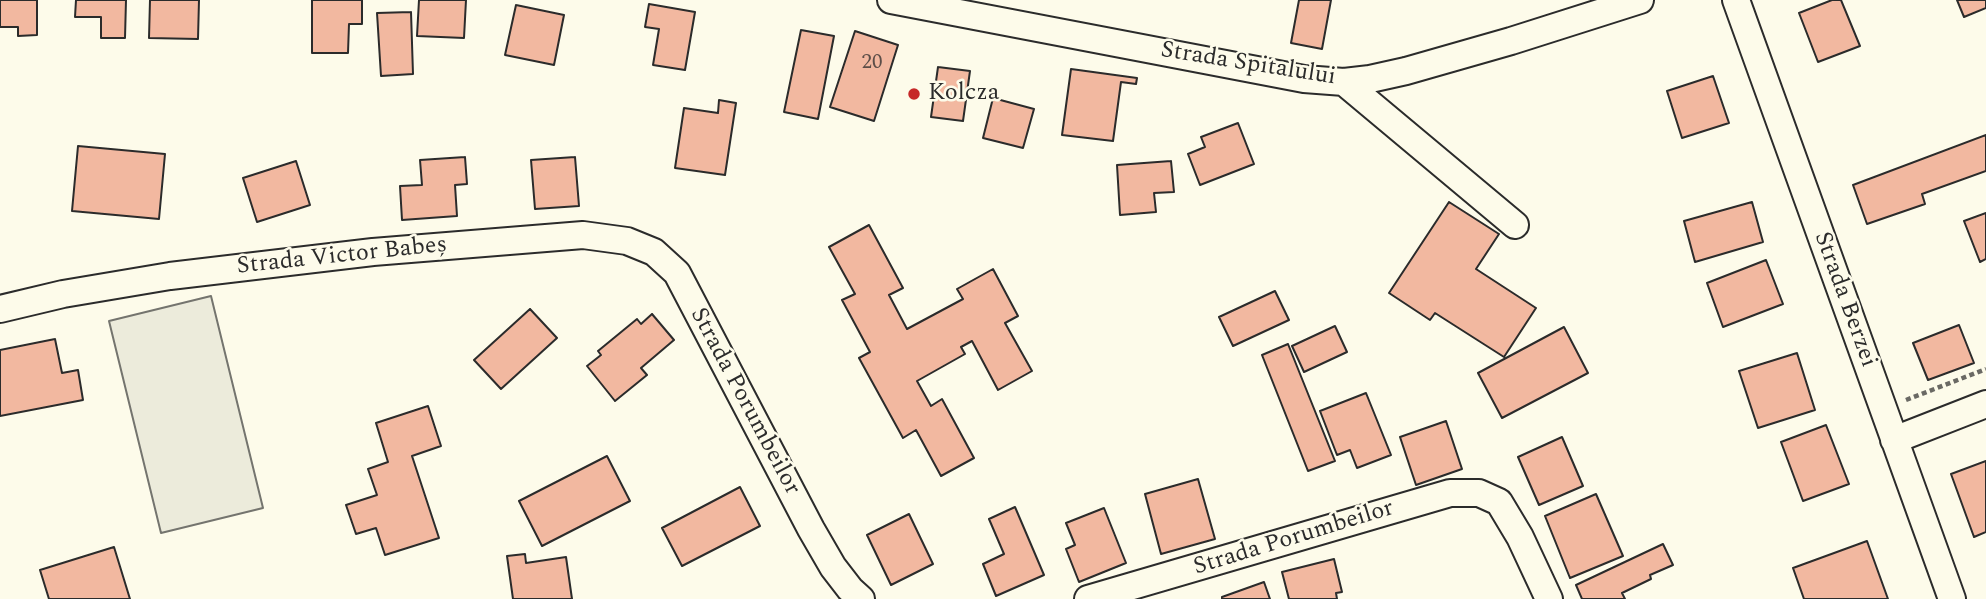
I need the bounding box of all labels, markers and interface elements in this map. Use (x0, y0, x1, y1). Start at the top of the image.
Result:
street label: Strada Spitalului (1158, 37, 1338, 93)
house number: 20 (862, 51, 882, 77)
place label: Kolcza (928, 80, 1000, 108)
marker: Kolcza (906, 86, 922, 102)
street label: Strada Berzei (1806, 228, 1882, 372)
street label: Strada Victor Babeș (236, 232, 448, 282)
street label: Strada Porumbeilor (683, 304, 805, 500)
street label: Strada Porumbeilor (1190, 495, 1398, 583)

